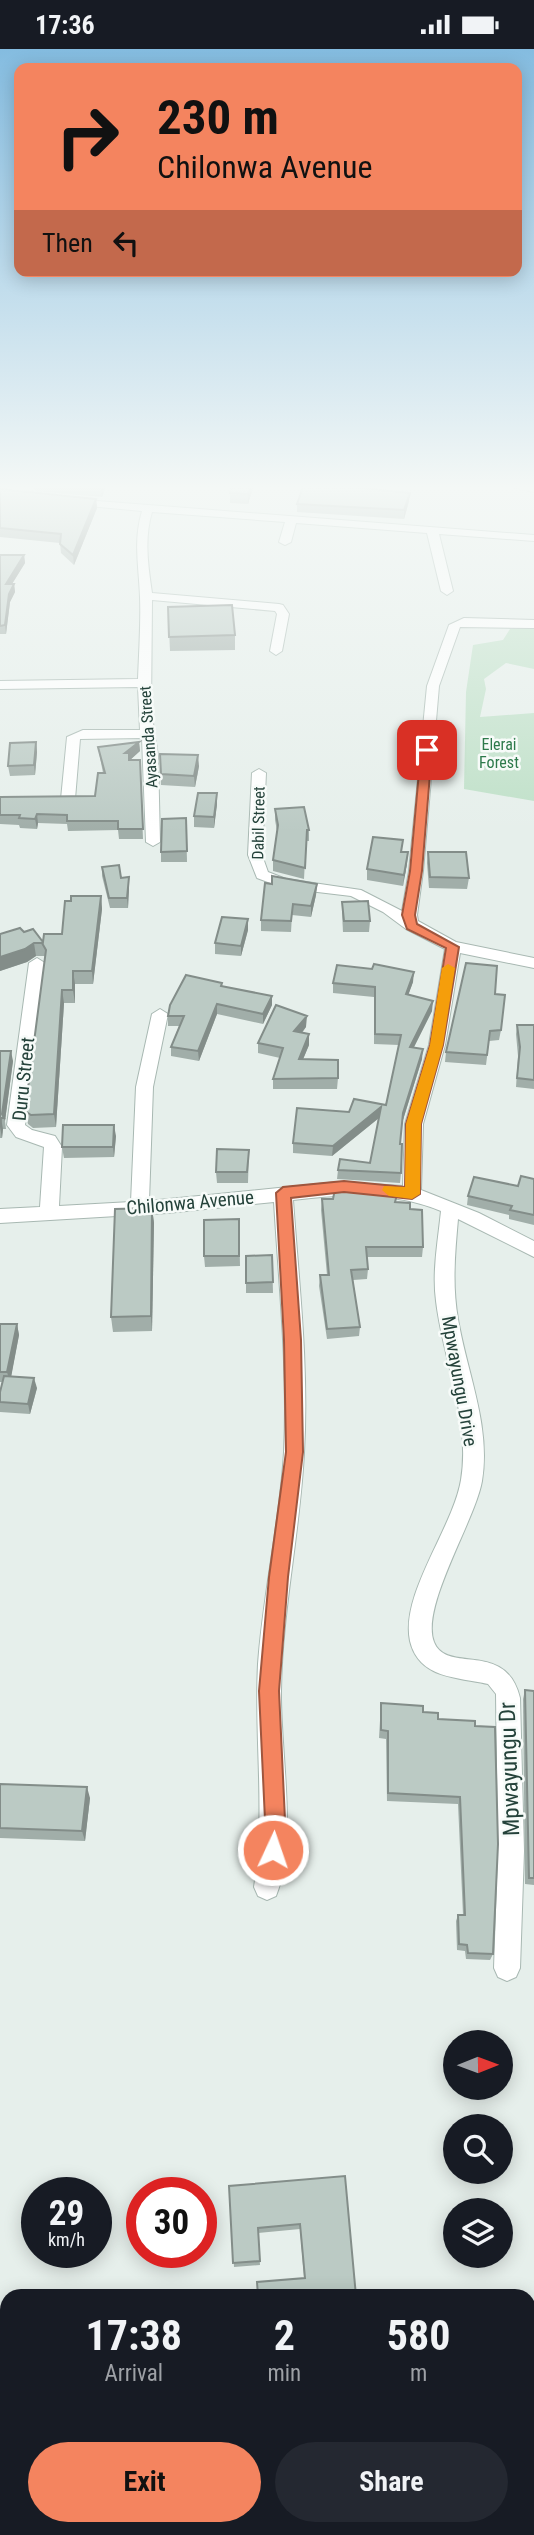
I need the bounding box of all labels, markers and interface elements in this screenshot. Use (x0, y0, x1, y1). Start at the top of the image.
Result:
text: 17:36 (35, 10, 95, 40)
text: 230 m (157, 89, 279, 146)
icon: right (42, 91, 133, 182)
text: Chilonwa Avenue (157, 148, 372, 186)
icon: left (107, 224, 145, 262)
text: Then (42, 228, 93, 258)
street label: Ayasanda Street (135, 685, 162, 789)
pin (397, 720, 457, 780)
icon: arrive (408, 731, 446, 769)
park label: Elerai Forest (479, 735, 519, 772)
street label: Dabil Street (248, 786, 269, 860)
street label: Duru Street (8, 1036, 39, 1122)
street label: Chilonwa Avenue (125, 1185, 255, 1220)
street label: Mpwayungu Drive (437, 1314, 482, 1448)
street label: Mpwayungu Dr (494, 1701, 525, 1837)
position arrow (236, 1813, 310, 1887)
north arrow (443, 2030, 513, 2100)
map controls (443, 2030, 513, 2268)
button: search (443, 2114, 513, 2184)
speed limit sign: 30 (126, 2177, 217, 2268)
text: 29 (49, 2193, 84, 2234)
button: layers (443, 2198, 513, 2268)
text: km/h (48, 2229, 85, 2250)
text: 17:38 (86, 2311, 182, 2360)
text: 2 (274, 2311, 295, 2360)
text: 580 (387, 2311, 450, 2360)
text: Arrival (104, 2360, 163, 2387)
text: min (267, 2360, 301, 2387)
text: m (410, 2360, 427, 2387)
button: Exit (28, 2442, 261, 2522)
button: Share (275, 2442, 508, 2522)

